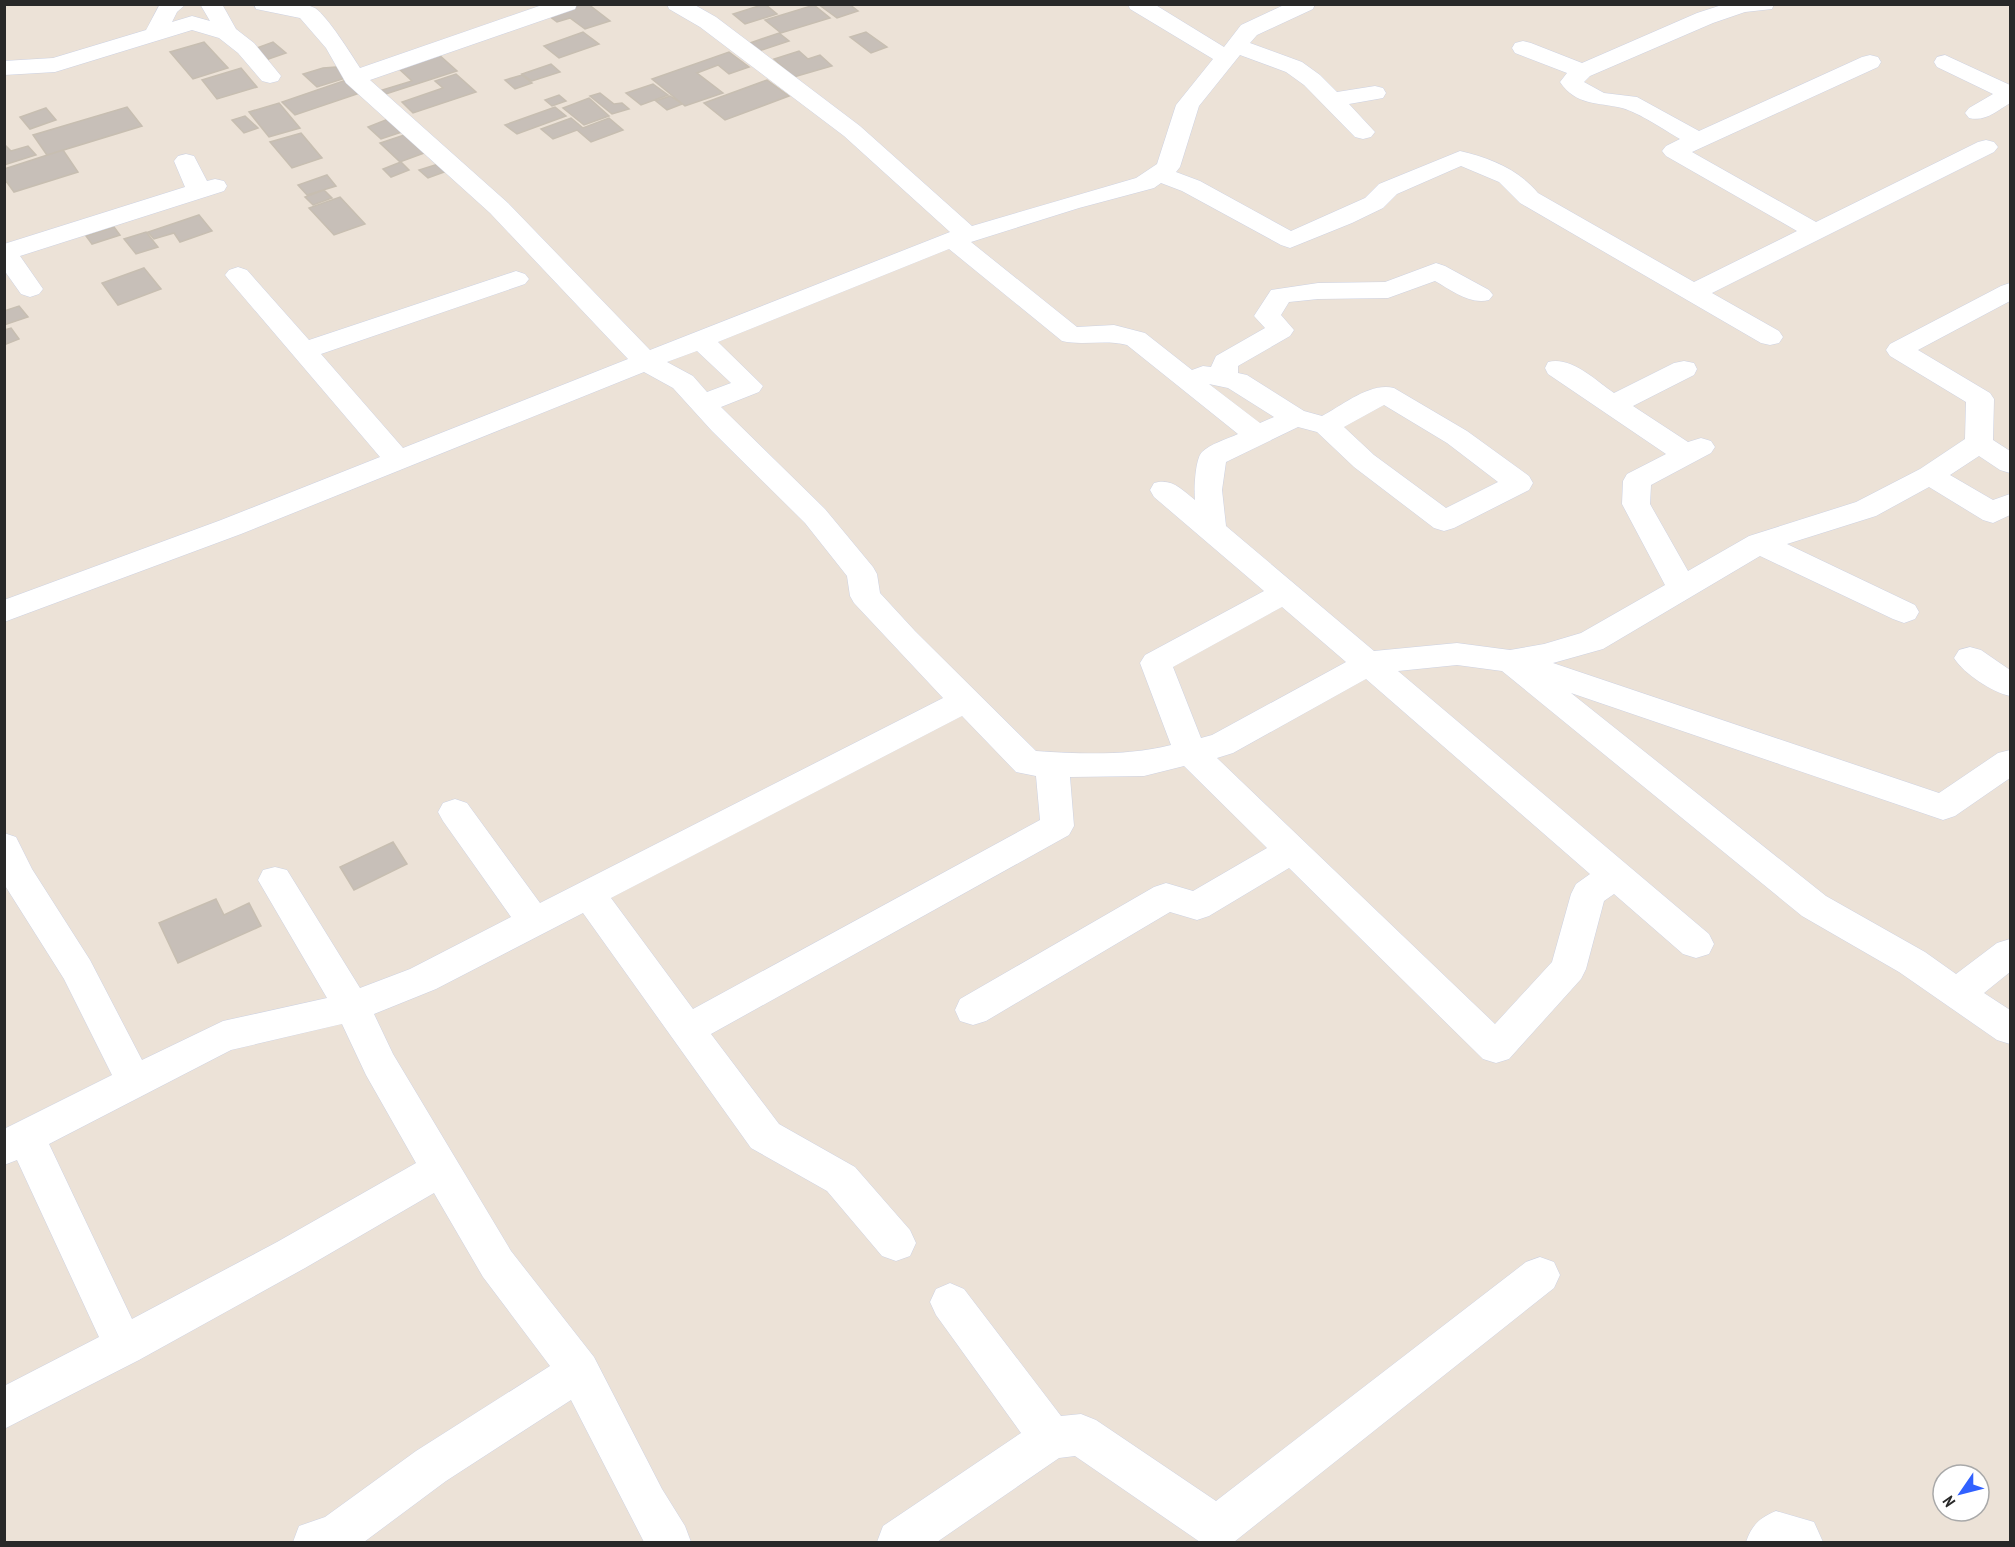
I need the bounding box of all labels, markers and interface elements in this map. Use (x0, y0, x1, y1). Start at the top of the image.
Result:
north arrow (1931, 1463, 1991, 1523)
text: N (1938, 1492, 1959, 1511)

